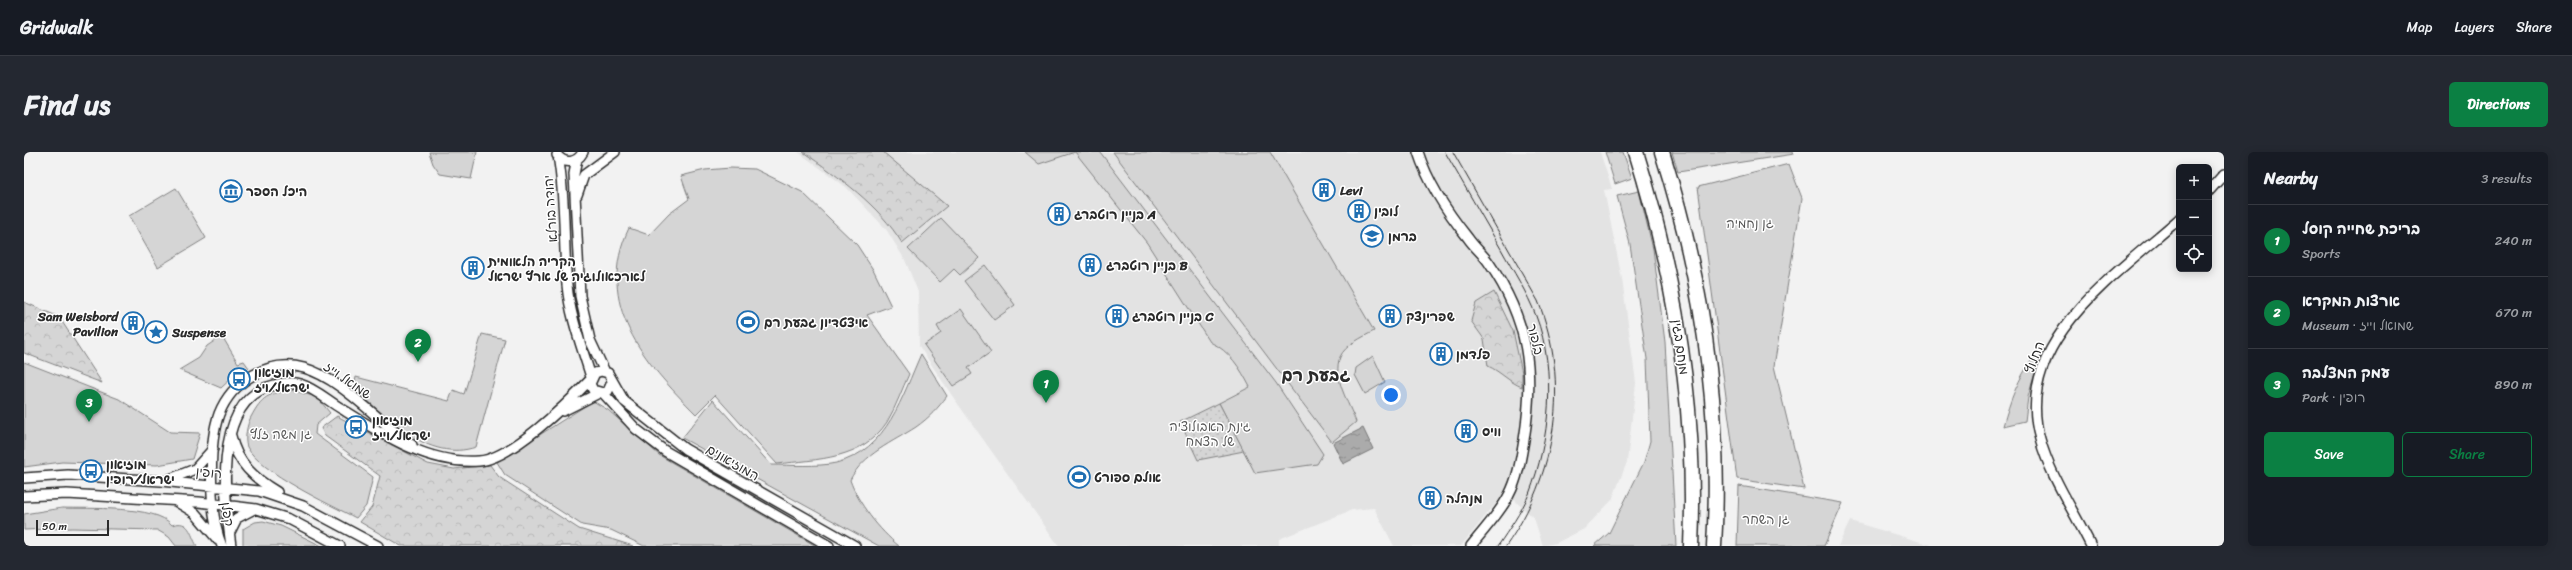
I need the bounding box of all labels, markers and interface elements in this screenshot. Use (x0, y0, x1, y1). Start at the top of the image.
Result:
text: Gridwalk (20, 11, 93, 44)
text: Map (2407, 15, 2432, 40)
text: Layers (2454, 15, 2494, 40)
text: Share (2516, 15, 2552, 40)
text: Find us (24, 80, 111, 129)
button: Directions (2449, 82, 2548, 127)
text: Nearby (2264, 163, 2318, 193)
map controls (2176, 164, 2212, 272)
button: + (2176, 164, 2212, 200)
text: 3 results (2481, 167, 2532, 190)
street label: יהודה בורלא (537, 174, 564, 243)
building icon: Levi (1311, 177, 1337, 203)
museum icon: היכל הספר (218, 178, 244, 204)
place label: Levi (1340, 179, 1364, 202)
place label: היכל הספר (246, 180, 307, 203)
building icon: לובין (1346, 198, 1372, 224)
place label: לובין (1374, 200, 1399, 223)
button: − (2176, 200, 2212, 236)
building icon: בניין רוטברג A (1046, 201, 1072, 227)
place label: בניין רוטברג A (1074, 203, 1156, 226)
park label: גן נחמיה (1726, 212, 1774, 235)
text: בריכת שחייה קוסל (2302, 216, 2420, 242)
school or university icon: ברמן (1359, 223, 1385, 249)
place label: ברמן (1388, 225, 1417, 248)
text: 1 (2274, 229, 2280, 252)
text: 240 m (2495, 229, 2532, 252)
button: locate (2176, 236, 2212, 272)
text: Sports (2302, 242, 2340, 265)
place label: הקריה הלאומית לארכאולוגיה של ארץ ישראל (487, 250, 646, 288)
building icon: בניין רוטברג B (1077, 252, 1103, 278)
place label: בניין רוטברג B (1106, 254, 1189, 277)
building icon: הקריה הלאומית לארכאולוגיה של ארץ ישראל (460, 255, 486, 281)
text: ארצות המקרא (2302, 288, 2400, 314)
text: 2 (2273, 301, 2281, 324)
text: 670 m (2496, 301, 2532, 324)
building icon: בניין רוטברג C (1104, 303, 1130, 329)
building icon: שפרינצק (1377, 303, 1403, 329)
place label: Sam Weisbord Pavilion (37, 305, 119, 343)
place label: בניין רוטברג C (1132, 305, 1215, 328)
place label: שפרינצק (1406, 305, 1455, 328)
sports icon: איצטדיון גבעת רם (735, 309, 761, 335)
building icon: Sam Weisbord Pavilion (120, 310, 146, 336)
place label: איצטדיון גבעת רם (764, 311, 868, 334)
text: Museum · שמואל וייז (2302, 314, 2414, 337)
street label: מנחם בגין (1665, 318, 1696, 376)
place icon: Suspense (143, 319, 169, 345)
place label: Suspense (171, 321, 227, 344)
street label: בלפור (1521, 321, 1551, 357)
pin: 2 (405, 329, 431, 362)
street label: החלוץ (2018, 338, 2051, 377)
building icon: פלדמן (1428, 341, 1454, 367)
place label: פלדמן (1456, 343, 1490, 366)
street label: שמואל וייז (319, 355, 377, 405)
district label: גבעת רם (1282, 360, 1350, 390)
text: עמק המצלבה (2302, 360, 2390, 386)
place label: מוזיאון ישראל/ויז (254, 361, 310, 399)
bus stop icon: מוזיאון ישראל/ויז (226, 366, 252, 392)
pin: 1 (1033, 370, 1059, 403)
text: 3 (2273, 373, 2281, 396)
text: 890 m (2495, 373, 2532, 396)
your location (1381, 385, 1401, 405)
text: Park · רופין (2302, 386, 2365, 409)
pin: 3 (76, 389, 102, 422)
place label: מוזיאון ישראל/וייז (372, 409, 431, 447)
bus stop icon: מוזיאון ישראל/וייז (343, 414, 369, 440)
park label: גינת האבולוציה של הצמח (1169, 415, 1251, 453)
building icon: וויס (1453, 418, 1479, 444)
place label: וויס (1482, 420, 1501, 443)
park label: גן משה זלץ (250, 423, 312, 446)
button: Save (2264, 432, 2394, 477)
button: Share (2402, 432, 2532, 477)
street label: המוזיאונים (702, 438, 764, 487)
place label: מוזיאון ישראל/רופין (106, 453, 175, 491)
bus stop icon: מוזיאון ישראל/רופין (78, 458, 104, 484)
street label: רופין (195, 460, 223, 485)
sports icon: אולם ספורט (1066, 464, 1092, 490)
place label: אולם ספורט (1094, 466, 1161, 489)
building icon: מנהלה (1417, 485, 1443, 511)
place label: מנהלה (1446, 487, 1483, 510)
street label: קפלן (214, 500, 241, 528)
park label: גן השחר (1742, 508, 1790, 531)
text: 50 m (42, 517, 67, 536)
scale bar (36, 518, 109, 537)

